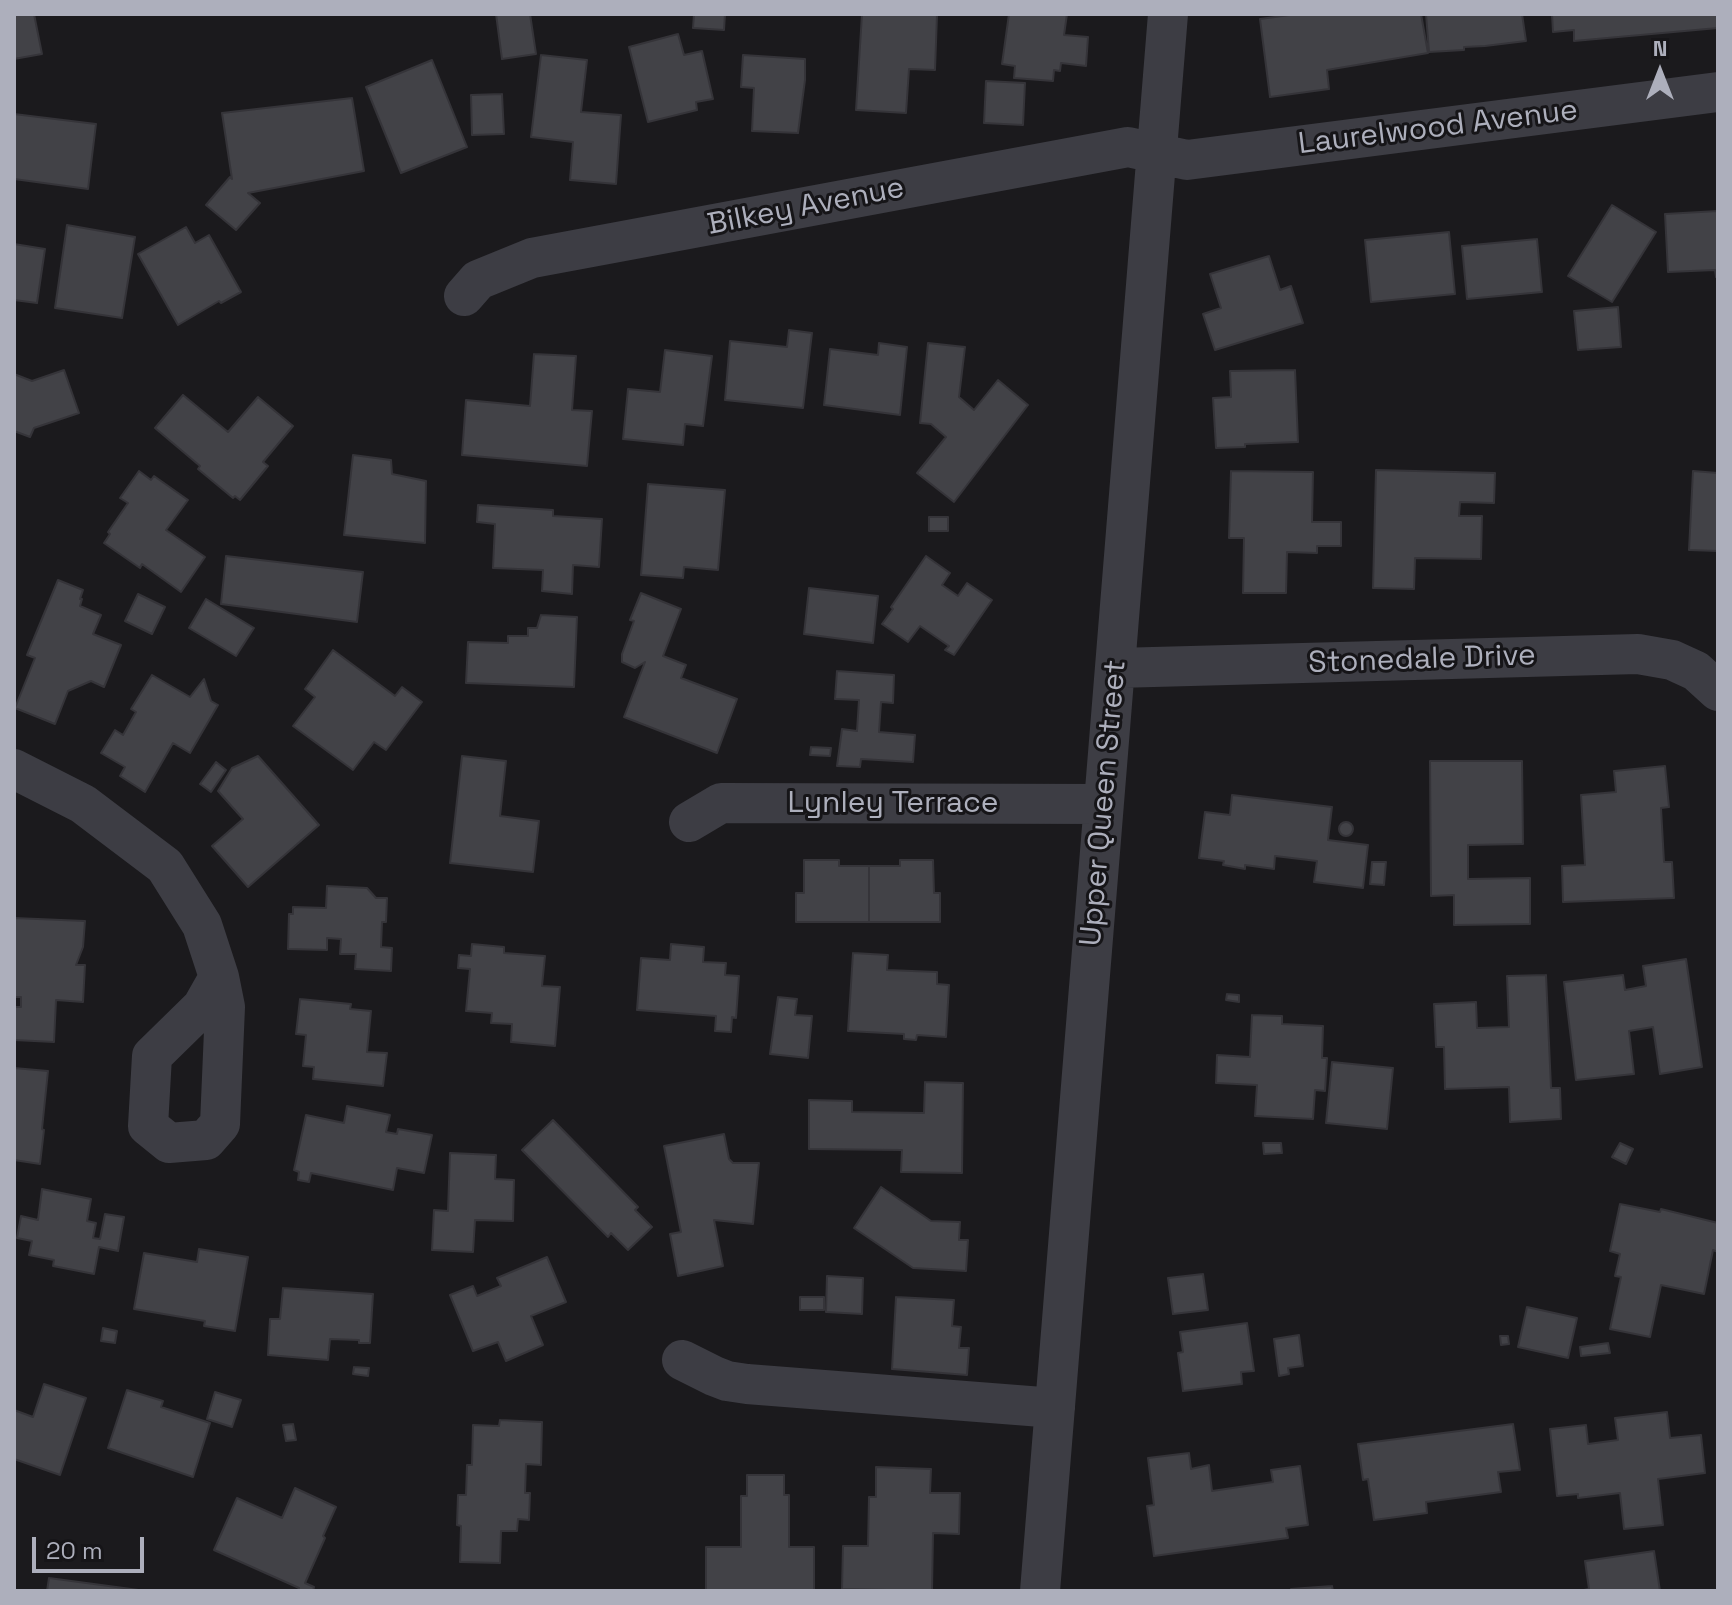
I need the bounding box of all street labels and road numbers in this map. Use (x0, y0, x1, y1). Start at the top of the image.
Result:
street label: Laurelwood Avenue (1296, 93, 1580, 163)
street label: Bilkey Avenue (705, 170, 907, 244)
street label: Stonedale Drive (1308, 638, 1536, 682)
street label: Upper Queen Street (1074, 658, 1134, 948)
street label: Lynley Terrace (787, 786, 999, 822)

